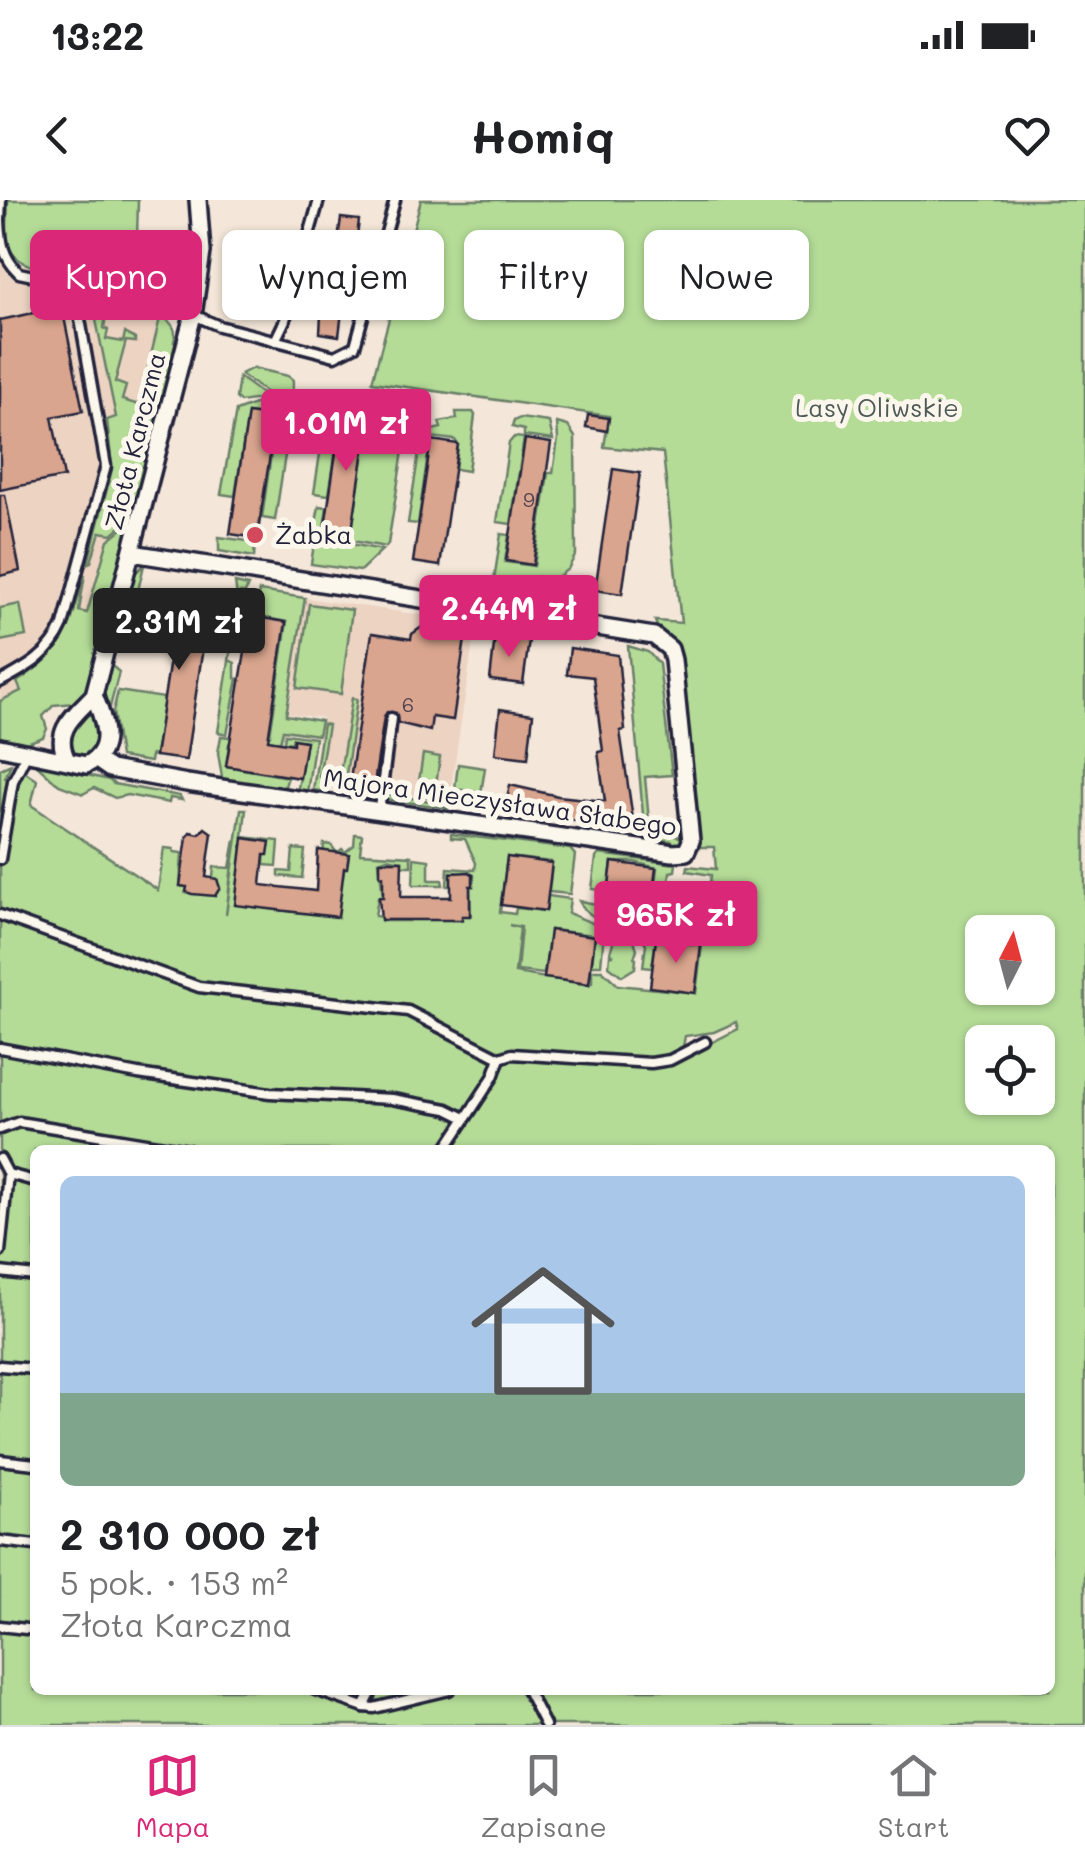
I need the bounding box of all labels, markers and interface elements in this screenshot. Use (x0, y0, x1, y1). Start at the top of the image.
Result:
text: 13:22 (50, 10, 144, 60)
text: Homiq (471, 106, 614, 164)
icon: back (30, 108, 85, 163)
icon: heart (1000, 108, 1055, 163)
chip: Kupno (30, 230, 202, 320)
chip: Wynajem (222, 230, 444, 320)
chip: Filtry (464, 230, 624, 320)
chip: Nowe (644, 230, 809, 320)
street label: Złota Karczma (97, 349, 171, 533)
pin: 1.01M zł (243, 389, 449, 474)
park label: Lasy Oliwskie (795, 391, 959, 424)
text: 1.01M zł (283, 400, 409, 442)
house number: 9 (523, 486, 535, 512)
place label: Żabka (275, 518, 352, 550)
marker: Żabka (244, 524, 266, 546)
pin: 2.44M zł (406, 575, 612, 660)
text: 2.44M zł (441, 586, 577, 628)
pin: 2.31M zł (76, 588, 282, 673)
text: 2.31M zł (115, 599, 243, 641)
house number: 6 (402, 691, 414, 717)
street label: Majora Mieczysława Słabego (321, 760, 679, 843)
pin: 965K zł (584, 881, 768, 966)
text: 965K zł (616, 892, 736, 934)
north arrow (965, 915, 1055, 1005)
map controls (965, 915, 1055, 1115)
button: locate (965, 1025, 1055, 1115)
icon: home (453, 1241, 633, 1421)
text: 2 310 000 zł (60, 1506, 319, 1561)
text: 5 pok. · 153 m² (60, 1561, 288, 1603)
text: Złota Karczma (60, 1603, 292, 1645)
tab: Mapa (135, 1748, 210, 1844)
tab: Zapisane (481, 1748, 607, 1844)
tab: Start (878, 1748, 950, 1844)

